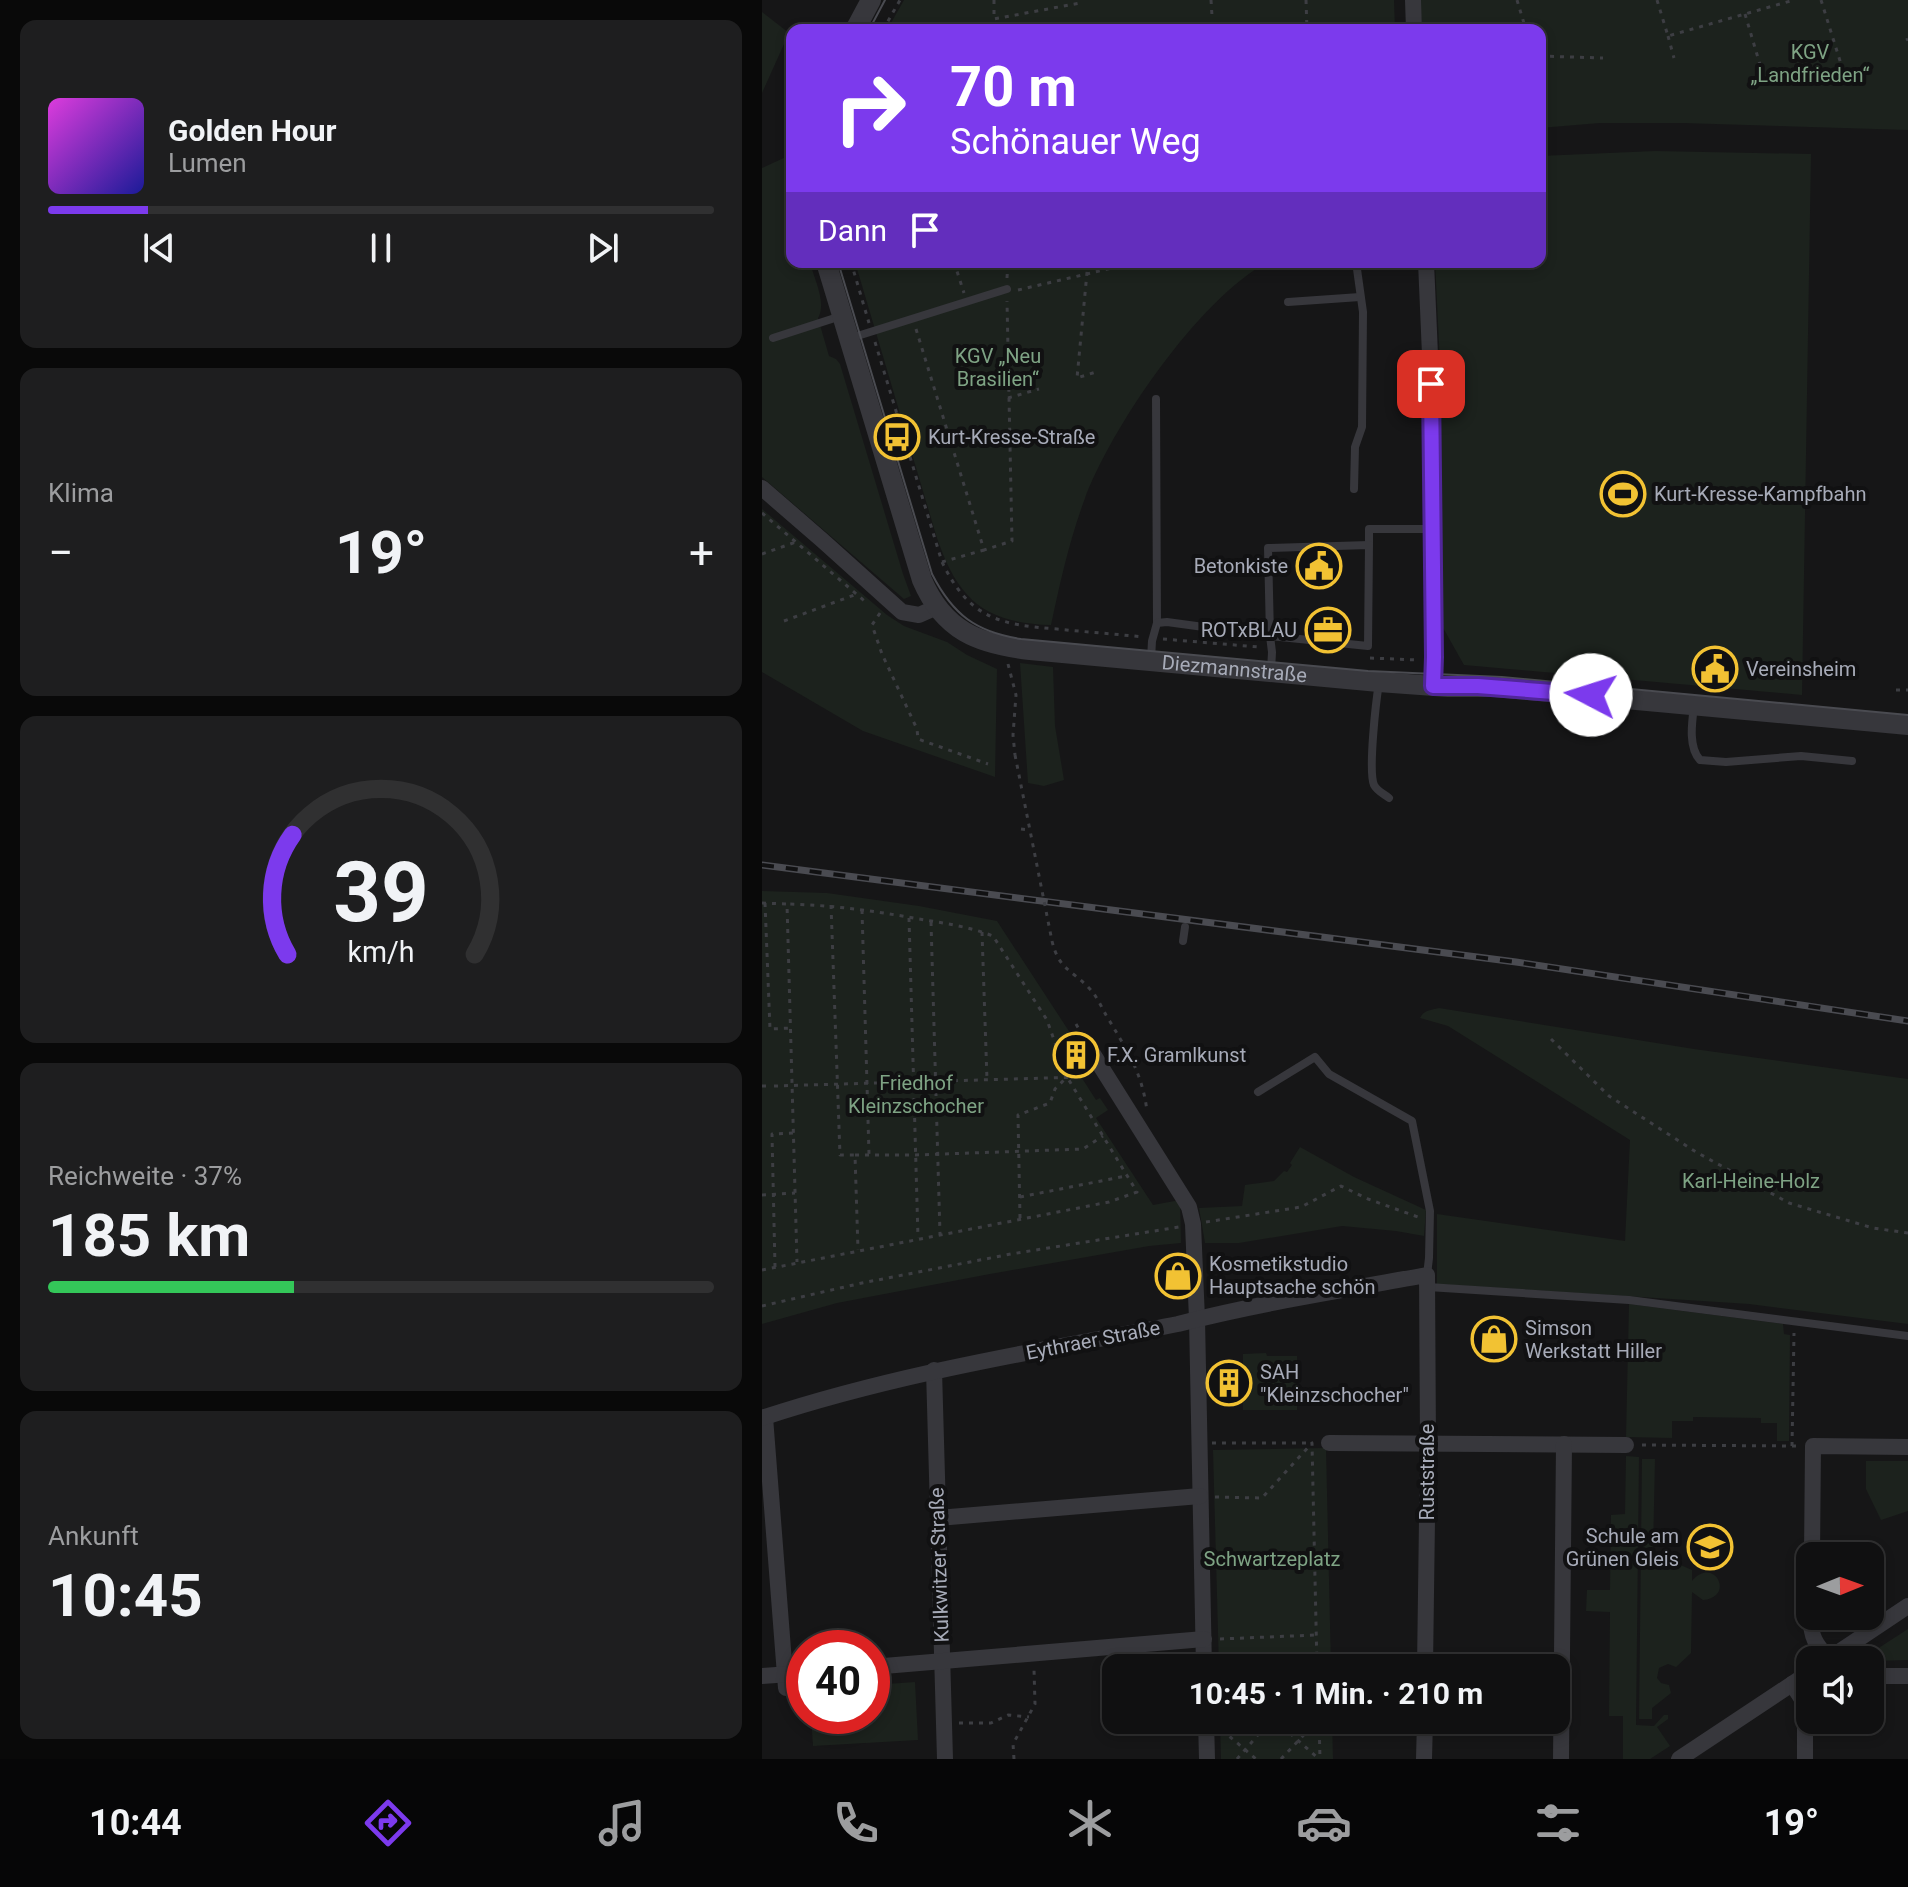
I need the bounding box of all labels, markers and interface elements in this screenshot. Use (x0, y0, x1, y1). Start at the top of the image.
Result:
park label: KGV „Landfrieden“ (1750, 40, 1870, 87)
text: 70 m (950, 54, 1077, 120)
icon: right (818, 56, 922, 160)
text: Golden Hour (168, 113, 337, 148)
text: Schönauer Weg (950, 121, 1201, 163)
text: Lumen (168, 148, 247, 178)
icon: arrive (903, 208, 947, 252)
text: Dann (818, 213, 887, 248)
icon: previous (137, 226, 181, 270)
icon: pause (359, 226, 403, 270)
icon: next (581, 226, 625, 270)
park label: KGV „Neu Brasilien“ (955, 344, 1041, 391)
pin (1397, 350, 1465, 418)
icon: arrive (1409, 362, 1453, 406)
bus stop icon: Kurt-Kresse-Straße (873, 413, 921, 461)
place label: Kurt-Kresse-Straße (928, 425, 1095, 449)
sports icon: Kurt-Kresse-Kampfbahn (1599, 470, 1647, 518)
text: Klima (48, 478, 114, 508)
place label: Kurt-Kresse-Kampfbahn (1654, 482, 1867, 506)
text: 19° (335, 517, 427, 588)
text: − (48, 527, 73, 579)
text: + (689, 527, 714, 579)
public building icon: Betonkiste (1295, 542, 1343, 590)
place label: Betonkiste (1194, 554, 1288, 578)
office icon: ROTxBLAU (1304, 606, 1352, 654)
place label: ROTxBLAU (1201, 618, 1297, 642)
public building icon: Vereinsheim (1691, 645, 1739, 693)
street label: Diezmannstraße (1161, 650, 1308, 687)
position arrow (1549, 653, 1633, 737)
place label: Vereinsheim (1746, 657, 1856, 681)
text: 39 (333, 844, 429, 941)
text: km/h (347, 936, 415, 970)
building icon: F.X. Gramlkunst (1052, 1031, 1100, 1079)
place label: F.X. Gramlkunst (1107, 1043, 1246, 1067)
park label: Friedhof Kleinzschocher (848, 1071, 984, 1118)
text: Reichweite · 37% (48, 1161, 242, 1191)
park label: Karl-Heine-Holz (1682, 1169, 1820, 1193)
text: 185 km (48, 1200, 250, 1271)
shop icon: Kosmetikstudio Hauptsache schön (1154, 1252, 1202, 1300)
place label: Kosmetikstudio Hauptsache schön (1209, 1252, 1375, 1299)
street label: Eythraer Straße (1024, 1315, 1162, 1365)
shop icon: Simson Werkstatt Hiller (1470, 1315, 1518, 1363)
place label: Simson Werkstatt Hiller (1525, 1316, 1662, 1363)
building icon: SAH "Kleinzschocher" (1205, 1359, 1253, 1407)
place label: SAH "Kleinzschocher" (1260, 1360, 1409, 1407)
street label: Ruststraße (1415, 1424, 1439, 1520)
street label: Kulkwitzer Straße (924, 1487, 954, 1643)
text: Ankunft (48, 1521, 139, 1551)
school or university icon: Schule am Grünen Gleis (1686, 1523, 1734, 1571)
place label: Schule am Grünen Gleis (1566, 1524, 1679, 1571)
north arrow (1796, 1542, 1884, 1630)
map controls (1796, 1542, 1884, 1734)
park label: Schwartzeplatz (1204, 1547, 1341, 1571)
text: 10:45 (48, 1560, 203, 1631)
speed limit sign: 40 (786, 1630, 890, 1734)
button: sound (1796, 1646, 1884, 1734)
text: 10:45 · 1 Min. · 210 m (1189, 1676, 1483, 1711)
icon: directions (360, 1795, 416, 1851)
icon: music (594, 1795, 650, 1851)
icon: phone (828, 1795, 884, 1851)
icon: climate (1062, 1795, 1118, 1851)
icon: car (1296, 1795, 1352, 1851)
icon: filters (1530, 1795, 1586, 1851)
text: 10:44 (89, 1802, 182, 1844)
text: 19° (1764, 1802, 1819, 1844)

